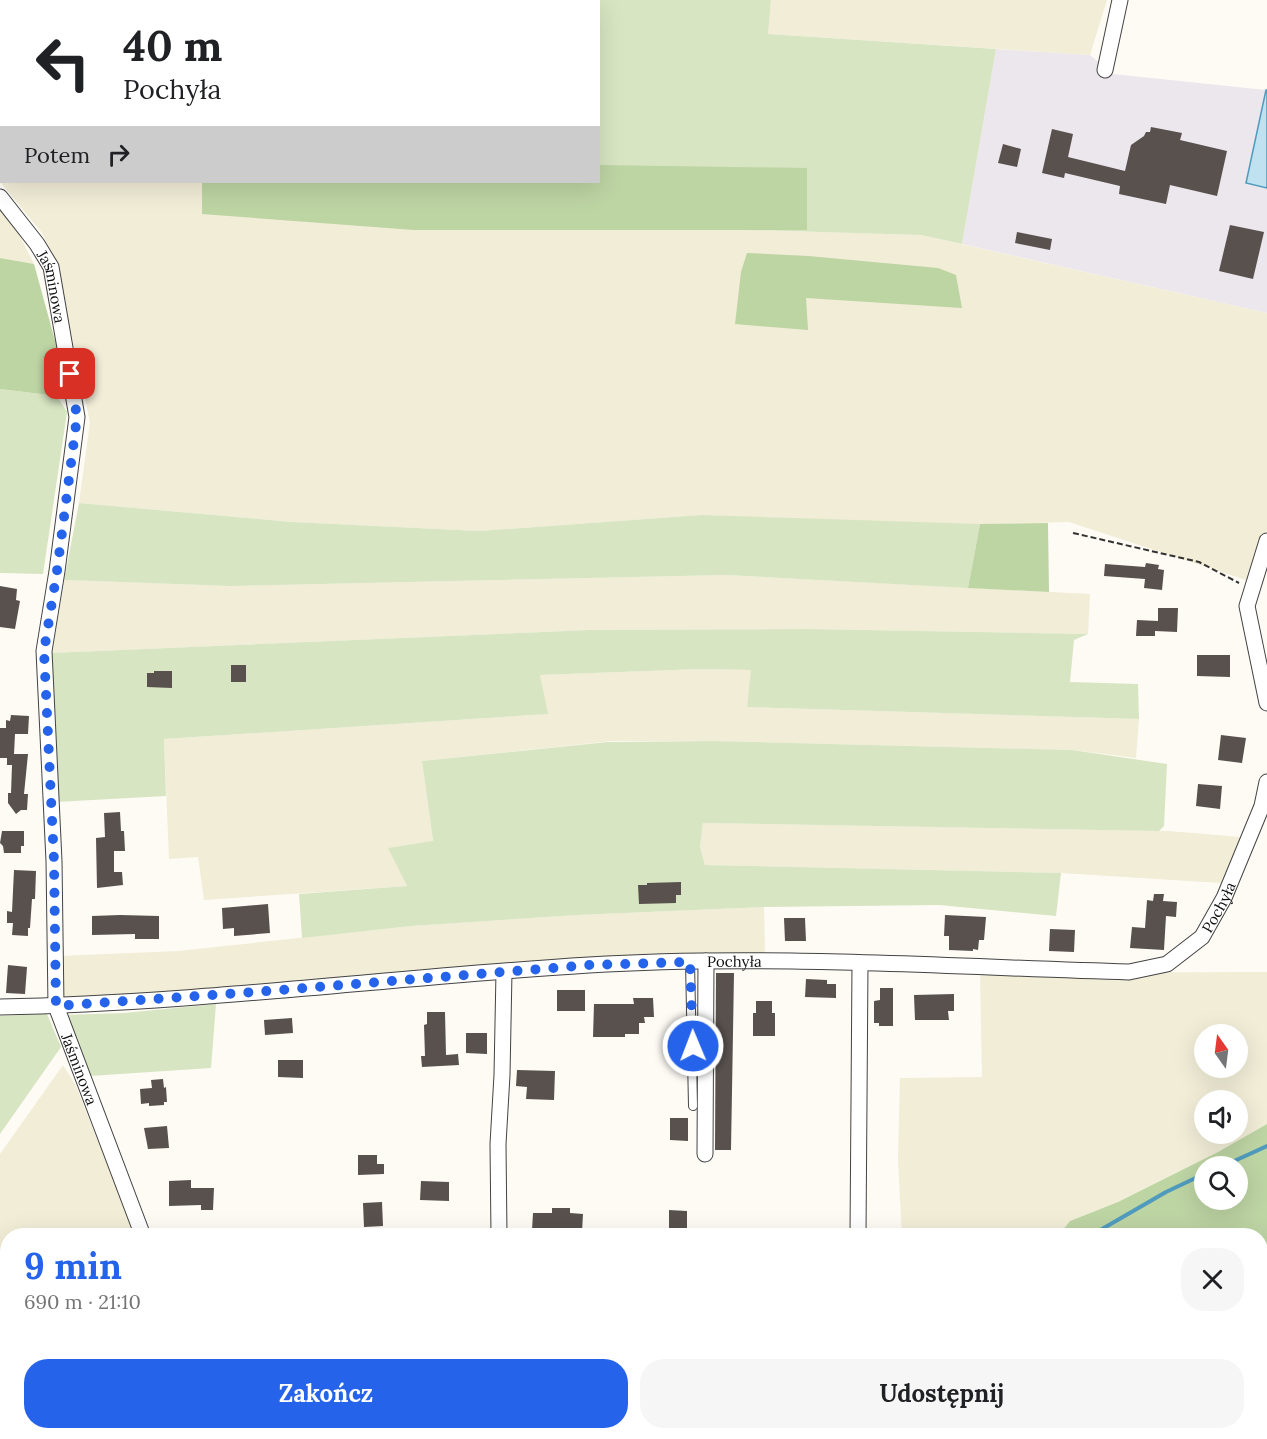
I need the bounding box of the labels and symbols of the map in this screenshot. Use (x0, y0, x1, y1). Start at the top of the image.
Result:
street label: Jaśminowa (33, 246, 70, 325)
pin (44, 348, 95, 399)
street label: Pochyła (1197, 879, 1239, 936)
street label: Pochyła (707, 951, 762, 970)
position arrow (661, 1014, 725, 1078)
north arrow (1194, 1024, 1248, 1078)
street label: Jaśminowa (57, 1030, 102, 1108)

